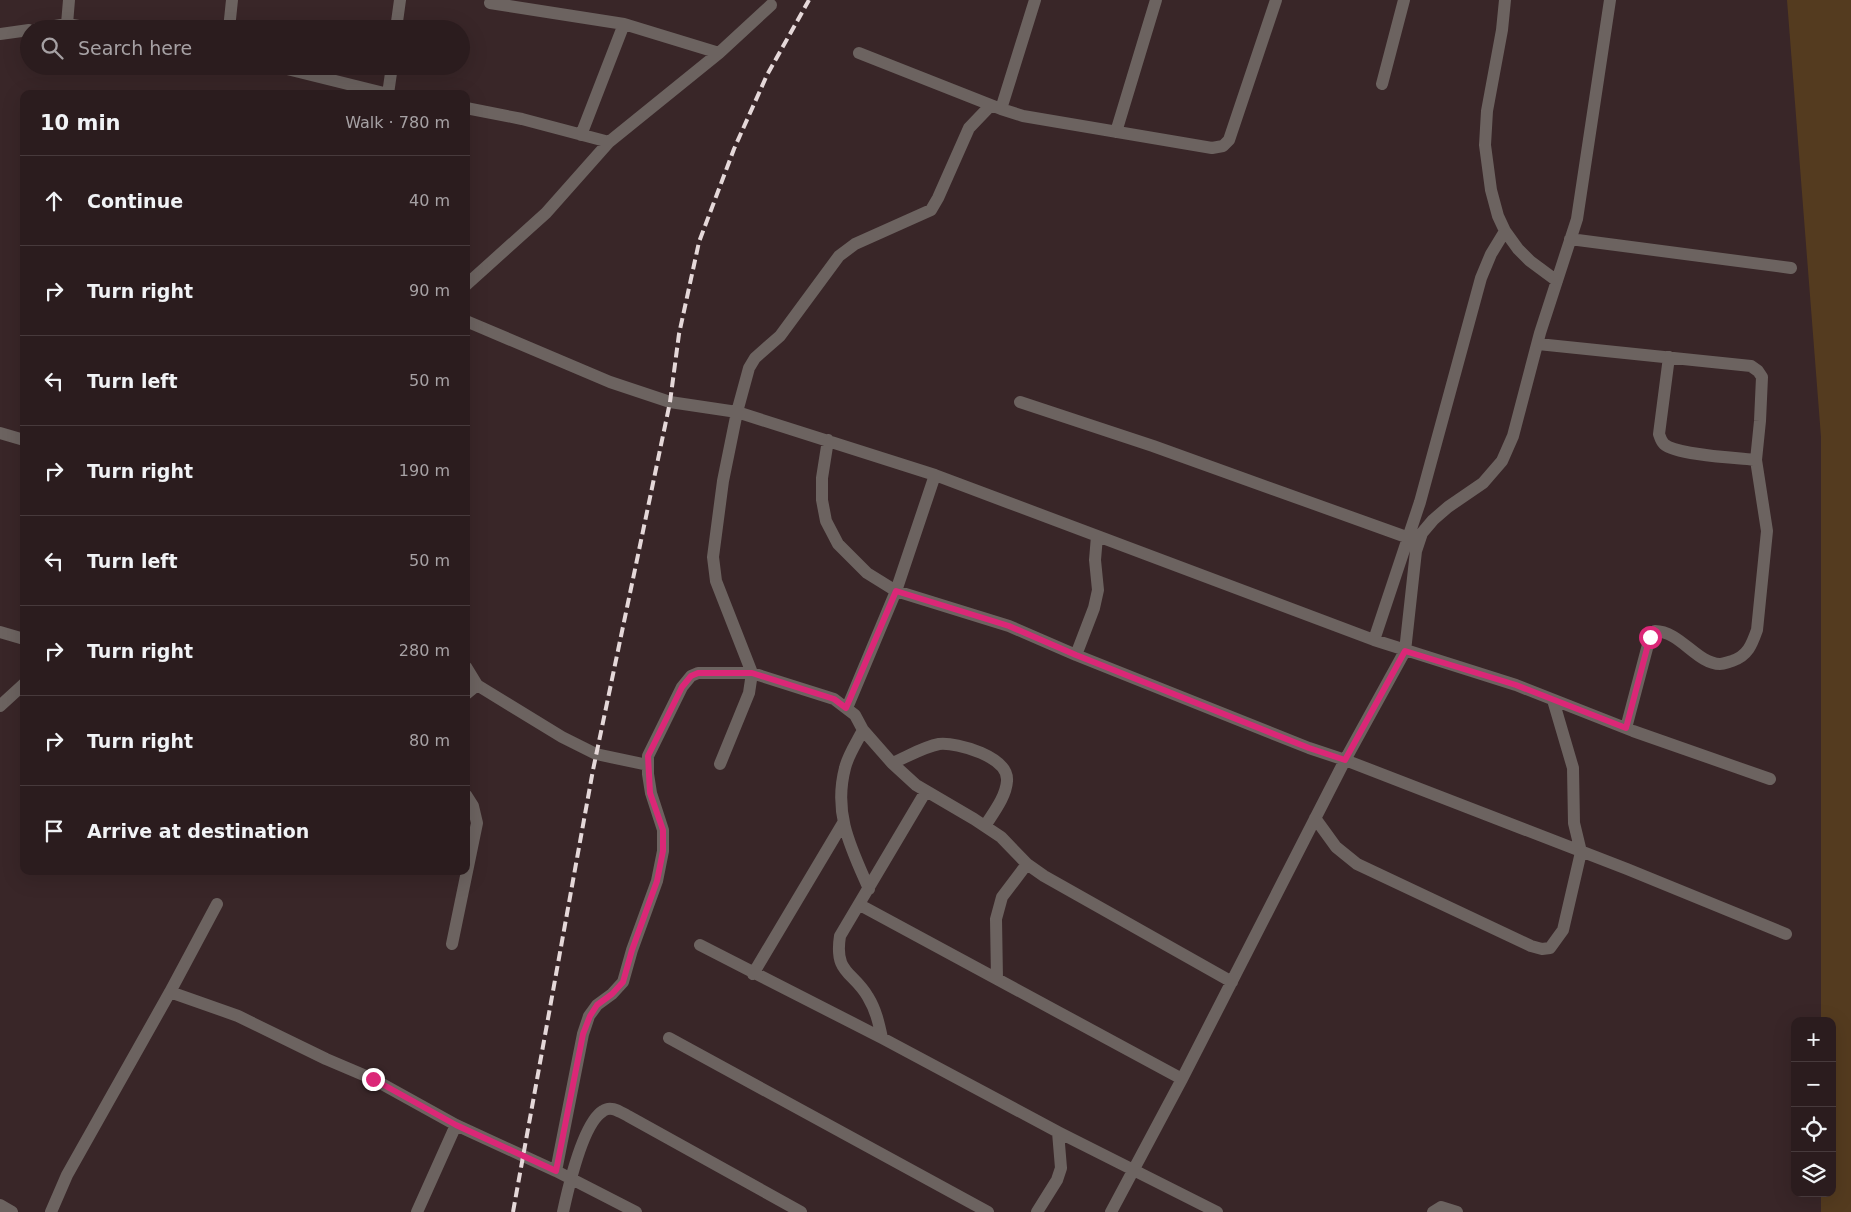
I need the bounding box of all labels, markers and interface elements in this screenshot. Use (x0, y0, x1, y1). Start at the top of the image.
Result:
search box (20, 20, 470, 75)
icon: search (38, 34, 66, 62)
text: Search here (78, 37, 192, 59)
text: 10 min (40, 111, 121, 135)
text: Walk · 780 m (345, 113, 450, 132)
icon: ahead (40, 187, 68, 215)
text: Continue (87, 190, 183, 212)
text: 40 m (409, 191, 450, 210)
icon: right (40, 277, 68, 305)
text: Turn right (87, 280, 193, 302)
text: 90 m (409, 281, 450, 300)
icon: left (40, 367, 68, 395)
text: Turn left (87, 370, 178, 392)
text: 50 m (409, 371, 450, 390)
icon: right (40, 457, 68, 485)
text: Turn right (87, 460, 193, 482)
text: 190 m (399, 461, 450, 480)
icon: left (40, 547, 68, 575)
text: Turn left (87, 550, 178, 572)
text: 50 m (409, 551, 450, 570)
route start (1639, 626, 1662, 649)
icon: right (40, 637, 68, 665)
text: Turn right (87, 640, 193, 662)
text: 280 m (399, 641, 450, 660)
icon: right (40, 727, 68, 755)
text: Turn right (87, 730, 193, 752)
text: 80 m (409, 731, 450, 750)
icon: arrive (40, 817, 68, 845)
text: Arrive at destination (87, 820, 309, 842)
map controls (1791, 1017, 1836, 1197)
button: + (1791, 1017, 1836, 1062)
button: − (1791, 1062, 1836, 1107)
route end (362, 1068, 385, 1091)
button: locate (1791, 1107, 1836, 1152)
button: layers (1791, 1152, 1836, 1197)

